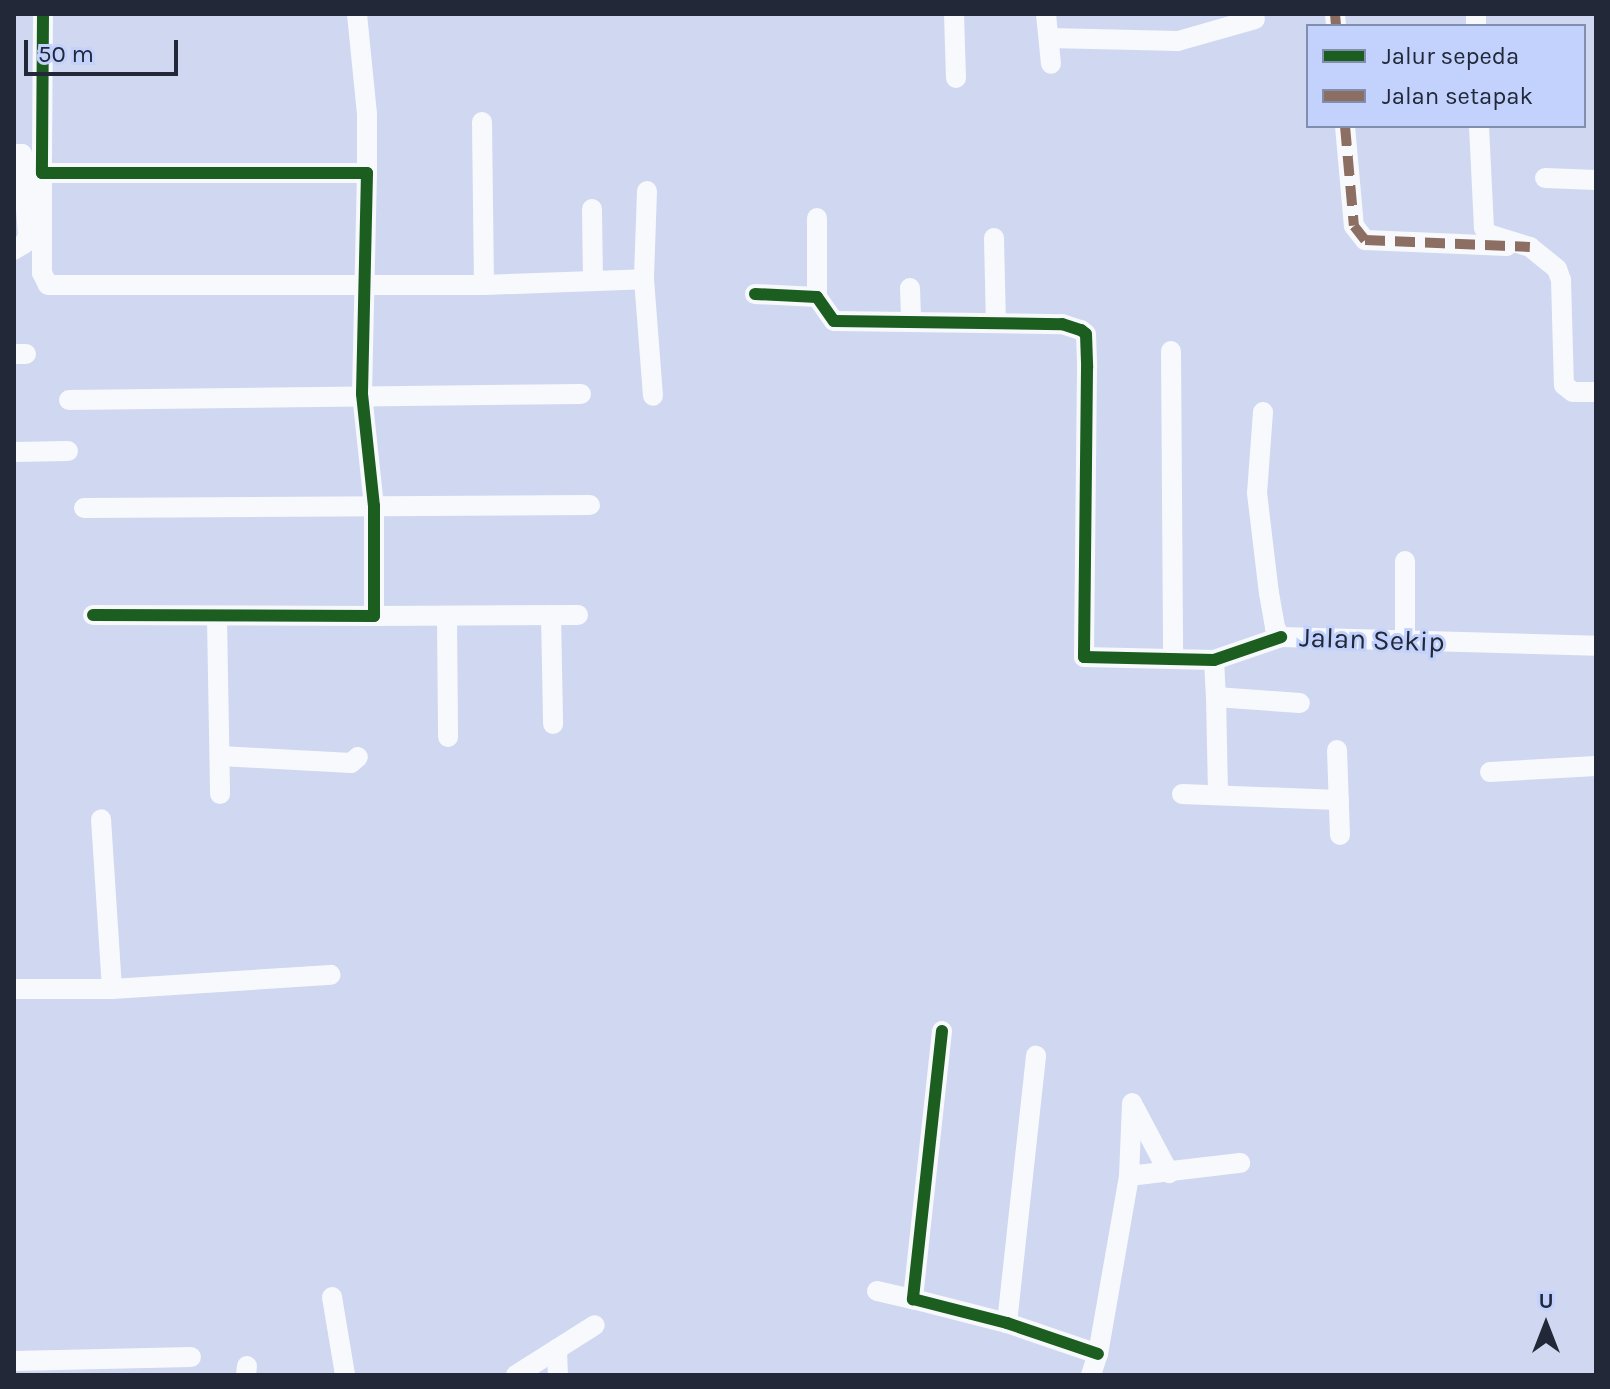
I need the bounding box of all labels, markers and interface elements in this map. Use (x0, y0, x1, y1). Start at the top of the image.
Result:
scale bar (28, 24, 182, 74)
legend (1306, 24, 1586, 128)
text: 50 m (38, 40, 94, 68)
text: Jalur sepeda (1382, 42, 1519, 70)
text: Jalan setapak (1382, 82, 1533, 110)
street label: Jalan Sekip (1299, 621, 1445, 659)
north arrow (1506, 1285, 1586, 1365)
text: U (1538, 1288, 1554, 1314)

